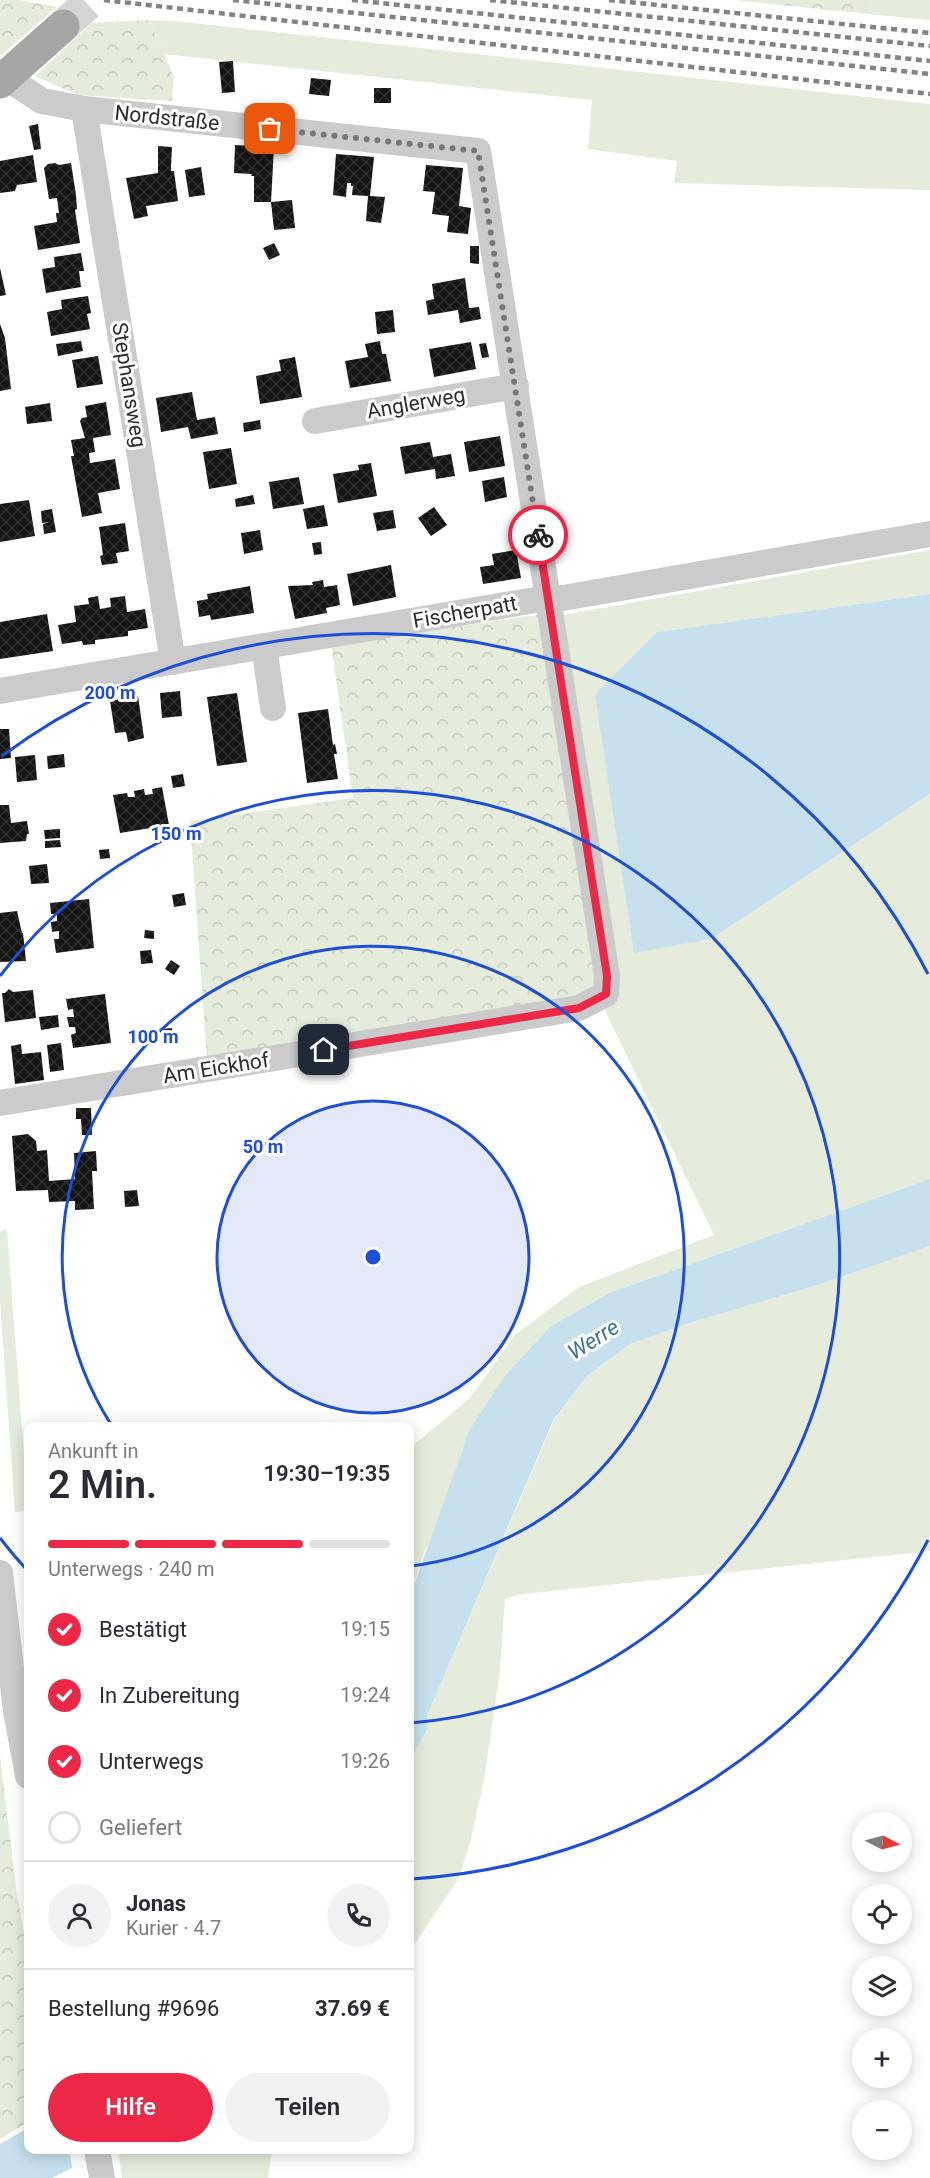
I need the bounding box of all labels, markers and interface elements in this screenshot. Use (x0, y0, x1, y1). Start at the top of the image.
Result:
street label: Nordstraße (113, 101, 221, 135)
pin (244, 103, 295, 154)
icon: bag (253, 112, 286, 145)
street label: Stephansweg (107, 321, 151, 449)
street label: Anglerweg (365, 383, 467, 423)
courier (508, 505, 568, 565)
icon: bike (522, 519, 555, 552)
street label: Fischerpatt (411, 591, 519, 633)
text: 200 m (84, 682, 136, 703)
text: 150 m (150, 823, 202, 844)
pin (298, 1024, 349, 1075)
text: 100 m (127, 1026, 179, 1047)
icon: home (307, 1033, 340, 1066)
street label: Am Eickhof (161, 1048, 271, 1088)
text: 50 m (243, 1136, 283, 1157)
centre of rings (363, 1247, 383, 1267)
water label: Werre (563, 1314, 623, 1365)
text: Ankunft in (48, 1439, 139, 1463)
text: 19:30–19:35 (263, 1461, 390, 1486)
text: 2 Min. (48, 1462, 157, 1508)
text: Unterwegs · 240 m (48, 1557, 215, 1581)
icon: check (48, 1613, 81, 1646)
text: Bestätigt (99, 1617, 187, 1642)
text: 19:15 (340, 1617, 390, 1641)
icon: check (48, 1679, 81, 1712)
text: In Zubereitung (99, 1683, 240, 1708)
text: 19:24 (340, 1683, 390, 1707)
icon: check (48, 1745, 81, 1778)
text: Unterwegs (99, 1749, 204, 1774)
text: 19:26 (340, 1749, 390, 1773)
north arrow (852, 1812, 912, 1872)
map controls (852, 1812, 912, 2160)
text: Geliefert (99, 1815, 182, 1840)
button: person (48, 1884, 111, 1947)
button: phone (327, 1884, 390, 1947)
button: locate (852, 1884, 912, 1944)
text: Jonas (126, 1891, 186, 1916)
text: Kurier · 4.7 (126, 1916, 221, 1940)
button: layers (852, 1956, 912, 2016)
text: Bestellung #9696 (48, 1996, 219, 2021)
text: 37.69 € (315, 1996, 390, 2021)
button: + (852, 2028, 912, 2088)
button: Hilfe (48, 2073, 213, 2142)
button: Teilen (225, 2073, 390, 2142)
button: − (852, 2100, 912, 2160)

